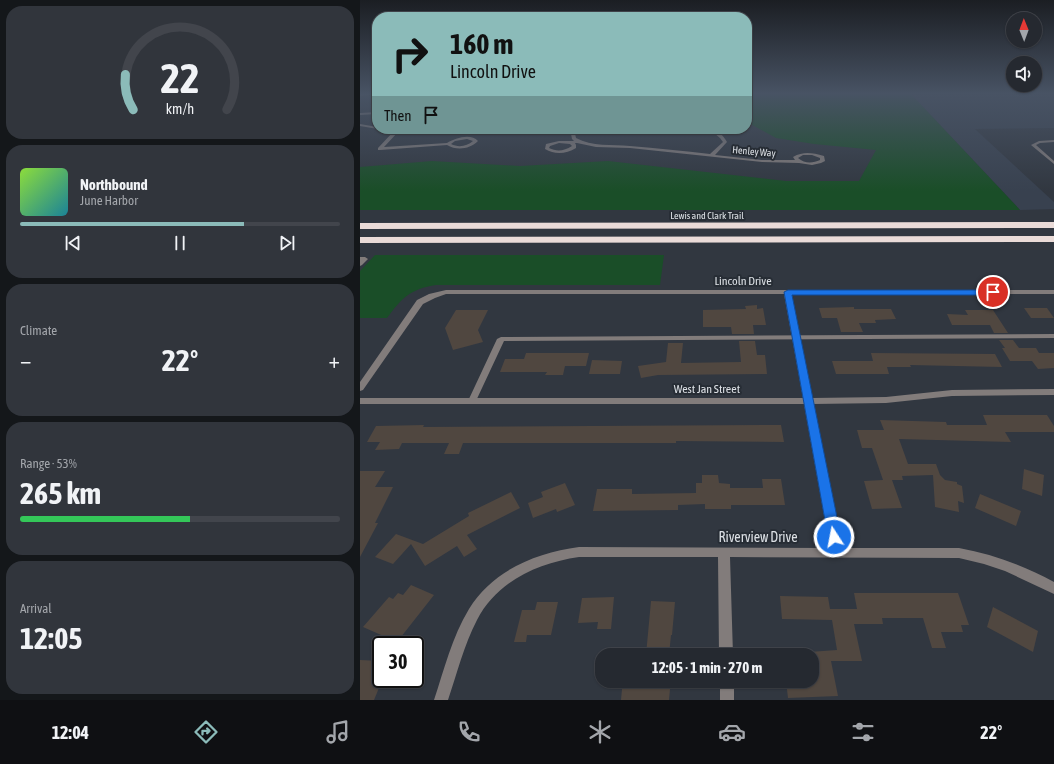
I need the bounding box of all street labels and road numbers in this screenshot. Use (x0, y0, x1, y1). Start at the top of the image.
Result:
street label: Henley Way (732, 144, 776, 159)
street label: Lewis and Clark Trail (670, 210, 744, 221)
street label: Lincoln Drive (714, 274, 772, 288)
street label: West Jan Street (674, 382, 741, 396)
street label: Riverview Drive (719, 529, 798, 545)

